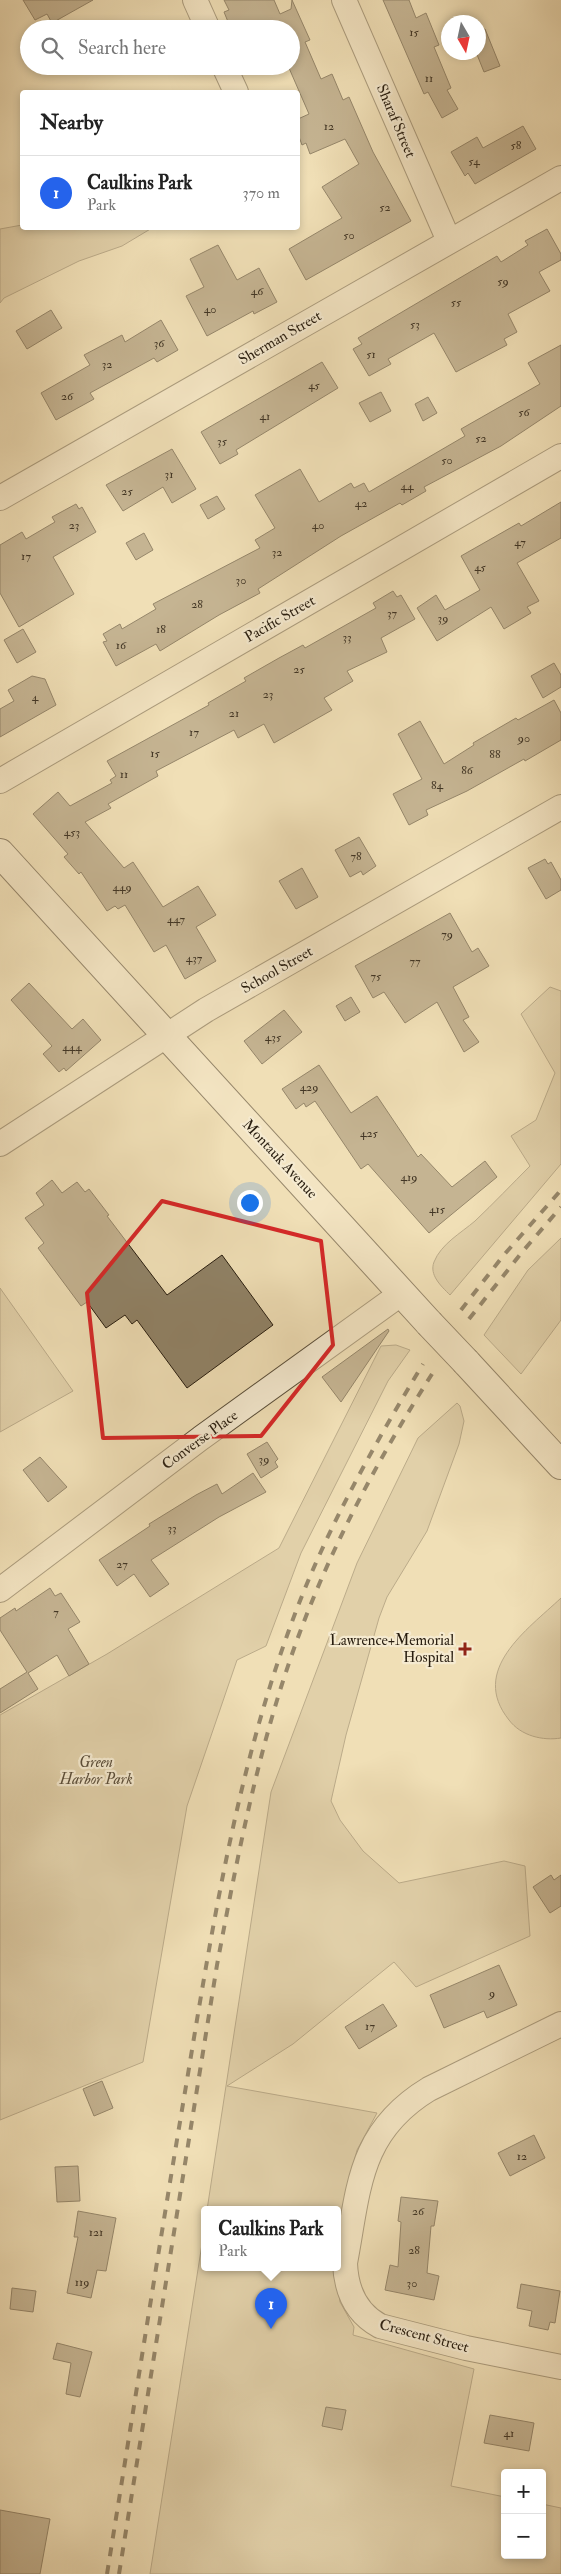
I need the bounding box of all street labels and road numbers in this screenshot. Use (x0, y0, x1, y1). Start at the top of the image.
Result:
street label: Sharaf Street (372, 81, 420, 161)
street label: Sherman Street (235, 306, 325, 369)
street label: Pacific Street (241, 591, 319, 647)
street label: School Street (238, 942, 316, 998)
street label: Montauk Avenue (238, 1115, 322, 1203)
street label: Converse Place (158, 1406, 242, 1474)
street label: Crescent Street (377, 2315, 471, 2357)

